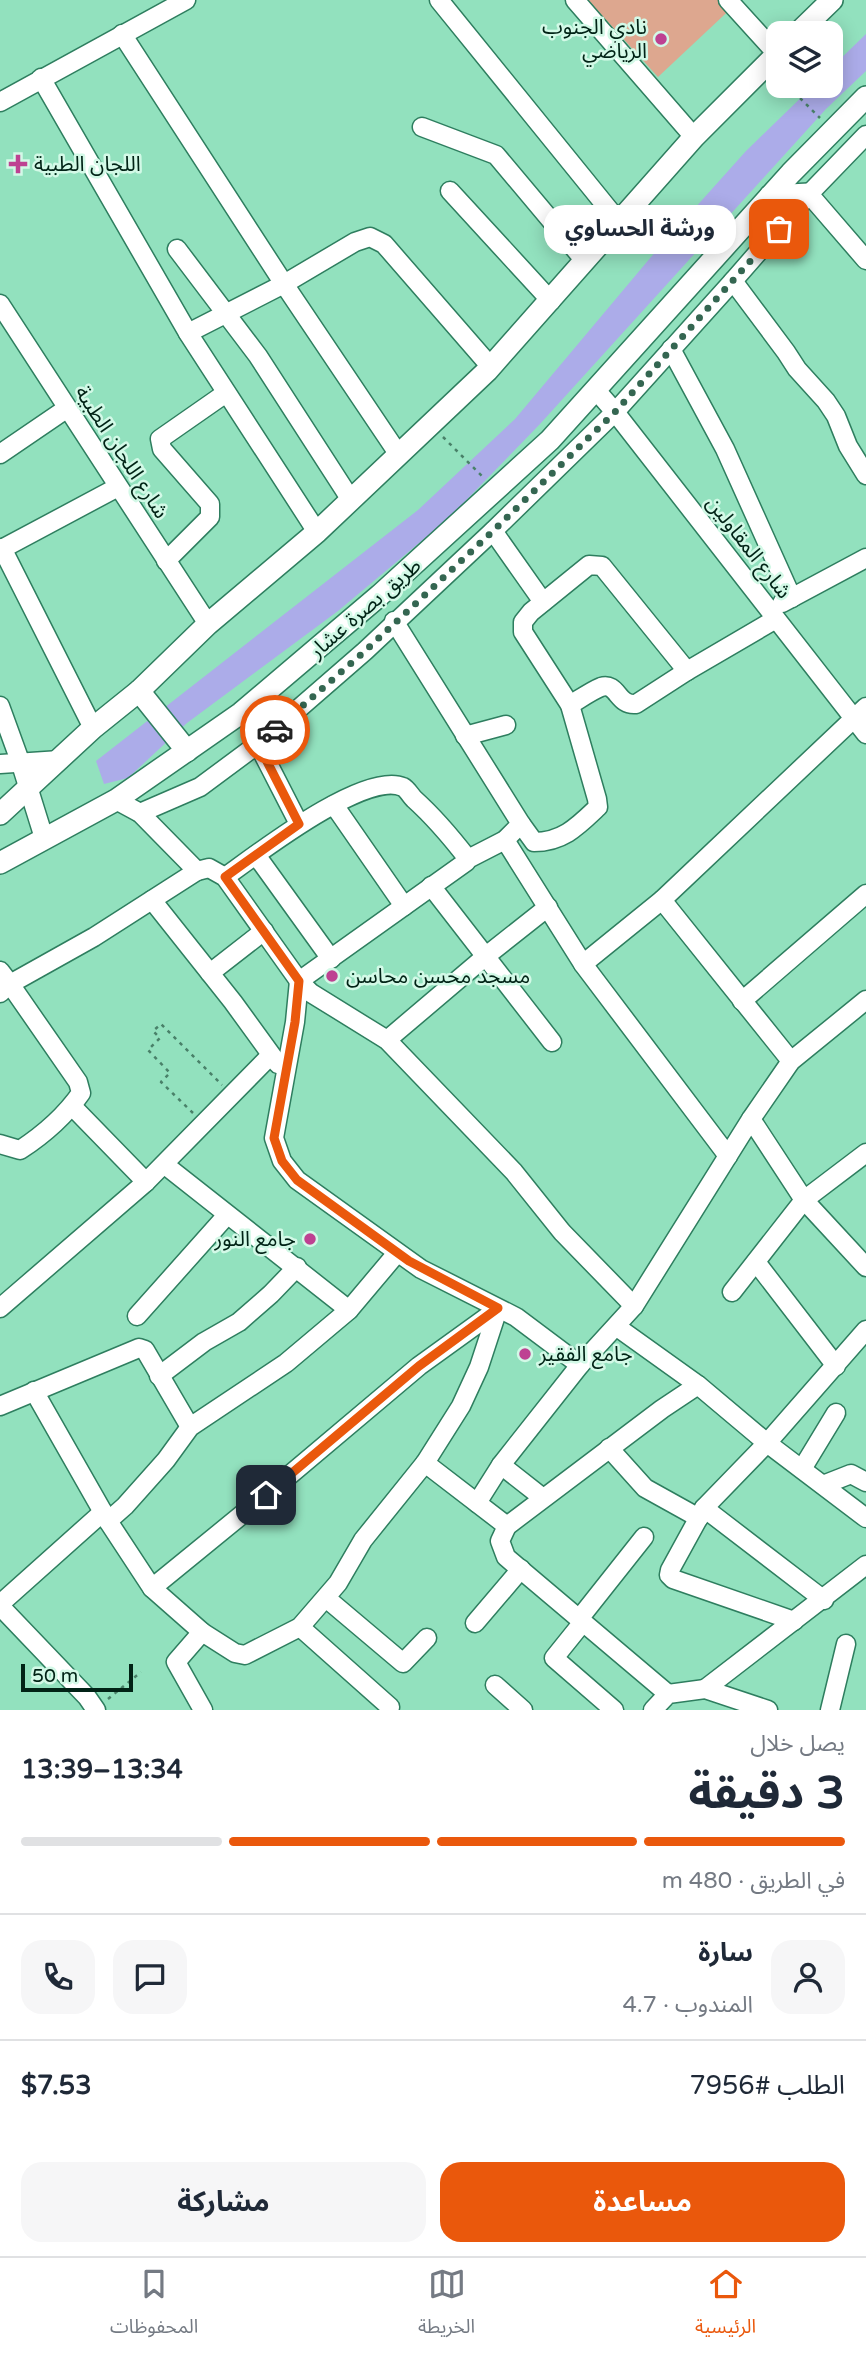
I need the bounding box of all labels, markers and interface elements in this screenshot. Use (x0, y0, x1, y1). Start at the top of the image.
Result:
place label: نادي الجنوب الرياضي (542, 15, 647, 67)
map controls (766, 21, 843, 98)
button: layers (766, 21, 843, 98)
marker: نادي الجنوب الرياضي (653, 31, 669, 47)
place label: اللجان الطبية (34, 152, 141, 177)
marker: اللجان الطبية (8, 154, 28, 174)
pin (749, 199, 809, 259)
callout: ورشة الحساوي (544, 204, 737, 254)
icon: bag (760, 210, 798, 248)
text: ورشة الحساوي (565, 215, 715, 243)
street label: شارع اللجان الطبية (68, 381, 174, 524)
street label: شارع المقاولين (699, 491, 796, 605)
street label: طريق بصرة عشار (304, 553, 426, 664)
courier (240, 695, 310, 765)
icon: car (256, 711, 294, 749)
place label: مسجد محسن محاسن (346, 964, 530, 989)
marker: مسجد محسن محاسن (324, 968, 340, 984)
place label: جامع النور (214, 1227, 296, 1254)
marker: جامع النور (302, 1231, 318, 1247)
place label: جامع الفقير (538, 1342, 633, 1369)
marker: جامع الفقير (517, 1346, 533, 1362)
pin (236, 1465, 296, 1525)
icon: home (247, 1476, 285, 1514)
scale bar (21, 1661, 133, 1693)
text: 50 m (32, 1665, 78, 1687)
text: يصل خلال (750, 1730, 845, 1758)
text: 13:34–13:39 (21, 1754, 183, 1785)
text: 3 دقيقة (688, 1766, 845, 1821)
text: في الطريق · 480 m (662, 1867, 845, 1895)
text: سارة (698, 1937, 753, 1968)
button: phone (21, 1940, 95, 2014)
button: chat (113, 1940, 187, 2014)
button: person (771, 1940, 845, 2014)
text: المندوب · 4.7 (622, 1991, 753, 2019)
text: $7.53 (21, 2070, 91, 2101)
text: الطلب #7956 (689, 2070, 845, 2101)
button: مشاركة (21, 2162, 426, 2242)
button: مساعدة (440, 2162, 845, 2242)
tab: المحفوظات (110, 2265, 198, 2347)
tab: الخريطة (418, 2265, 475, 2347)
tab: الرئيسية (695, 2265, 756, 2347)

